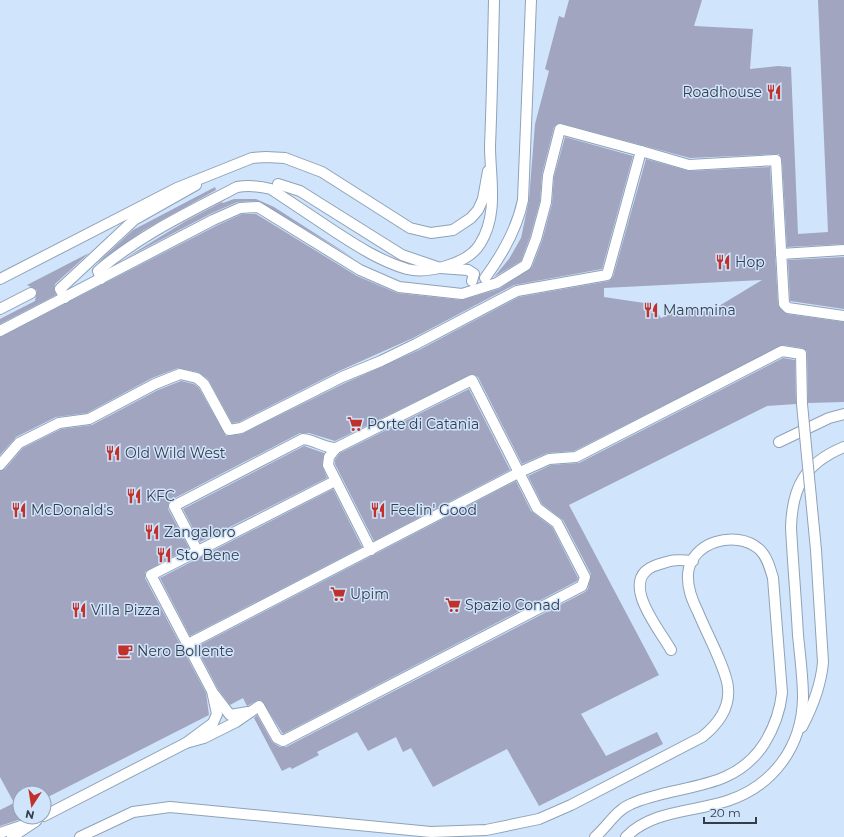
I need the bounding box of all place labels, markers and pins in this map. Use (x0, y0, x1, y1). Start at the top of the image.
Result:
place label: Roadhouse (682, 83, 762, 101)
restaurant icon: Roadhouse (765, 83, 783, 101)
restaurant icon: Hop (714, 253, 732, 271)
place label: Hop (735, 253, 765, 271)
restaurant icon: Mammina (642, 301, 660, 319)
place label: Mammina (663, 301, 736, 319)
supermarket icon: Porte di Catania (346, 415, 364, 433)
place label: Porte di Catania (367, 415, 479, 433)
restaurant icon: Old Wild West (104, 444, 122, 462)
place label: Old Wild West (125, 444, 226, 462)
restaurant icon: KFC (125, 487, 143, 505)
place label: KFC (146, 487, 175, 505)
restaurant icon: McDonald's (10, 501, 28, 519)
place label: McDonald's (31, 501, 113, 519)
restaurant icon: Feelin' Good (369, 501, 387, 519)
place label: Feelin' Good (390, 501, 477, 519)
restaurant icon: Zangaloro (143, 523, 161, 541)
place label: Zangaloro (164, 523, 236, 541)
restaurant icon: Sto Bene (155, 546, 173, 564)
place label: Sto Bene (176, 546, 239, 564)
supermarket icon: Upim (329, 585, 347, 603)
place label: Upim (350, 585, 389, 603)
supermarket icon: Spazio Conad (444, 596, 462, 614)
place label: Spazio Conad (465, 596, 560, 614)
restaurant icon: Villa Pizza (70, 601, 88, 619)
place label: Villa Pizza (91, 601, 160, 619)
cafe icon: Nero Bollente (116, 642, 134, 660)
place label: Nero Bollente (137, 642, 233, 660)

